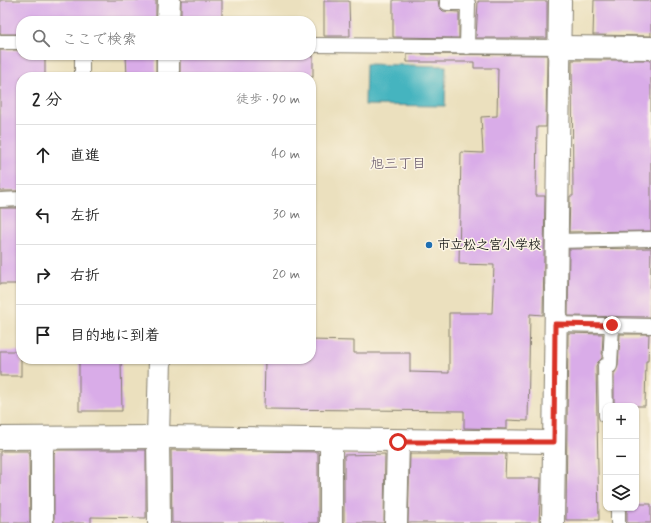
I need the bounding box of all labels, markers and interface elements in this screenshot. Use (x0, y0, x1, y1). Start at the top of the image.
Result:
search box (16, 16, 316, 60)
icon: search (30, 27, 52, 49)
text: ここで検索 (62, 30, 137, 50)
text: 2 分 (32, 89, 62, 111)
text: 徒歩 · 90 m (236, 91, 300, 108)
icon: ahead (32, 144, 54, 166)
text: 直進 (70, 146, 100, 166)
text: 40 m (271, 146, 300, 163)
district label: 旭三丁目 (370, 155, 426, 173)
icon: left (32, 204, 54, 226)
text: 左折 (70, 206, 100, 226)
text: 30 m (273, 206, 300, 223)
place label: 市立松之宮小学校 (437, 237, 541, 254)
marker: 市立松之宮小学校 (424, 240, 434, 250)
icon: right (32, 264, 54, 286)
text: 右折 (70, 266, 100, 286)
text: 20 m (272, 266, 300, 283)
route end (603, 316, 621, 334)
icon: arrive (32, 324, 54, 346)
text: 目的地に到着 (70, 326, 160, 346)
map controls (603, 403, 639, 511)
button: + (603, 403, 639, 439)
route start (389, 433, 407, 451)
button: − (603, 439, 639, 475)
button: layers (603, 475, 639, 511)

